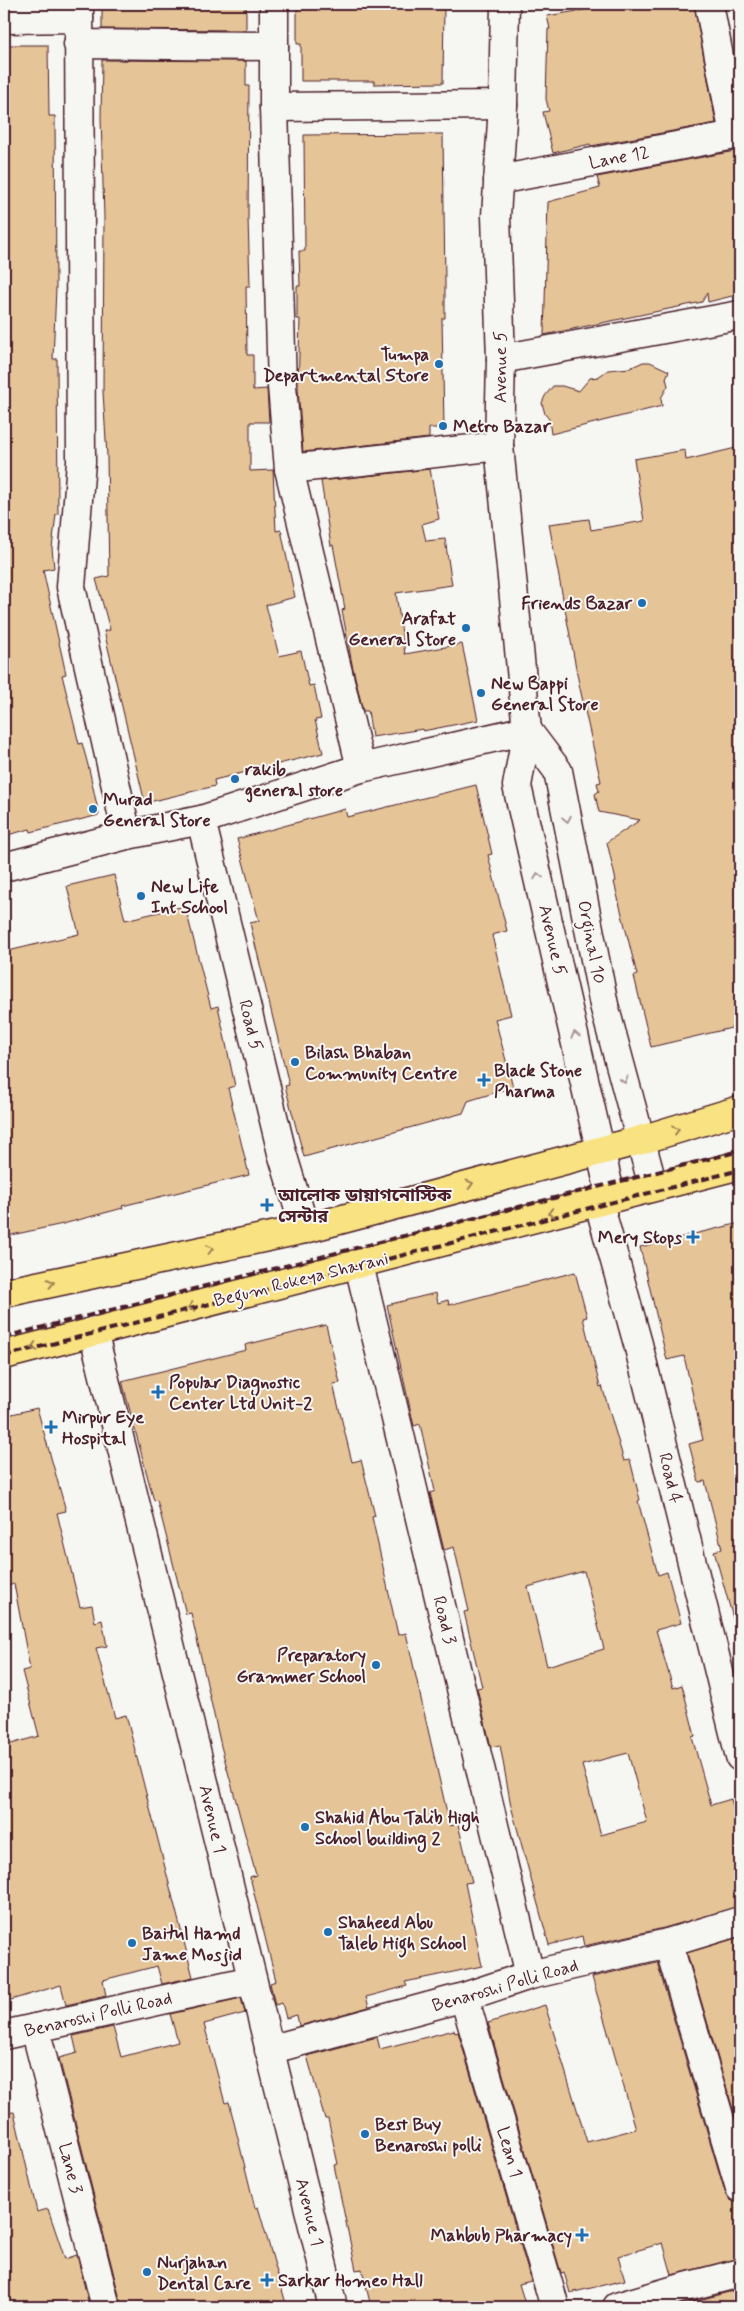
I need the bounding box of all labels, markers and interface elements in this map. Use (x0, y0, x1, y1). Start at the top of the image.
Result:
street label: Lane 12 (587, 140, 651, 176)
street label: Avenue 5 (489, 331, 513, 403)
place label: Tumpa Departmental Store (263, 343, 429, 388)
marker: Tumpa Departmental Store (433, 358, 445, 370)
place label: Metro Bazar (453, 415, 551, 439)
marker: Metro Bazar (437, 420, 449, 432)
place label: Friends Bazar (521, 592, 633, 616)
marker: Friends Bazar (636, 597, 648, 609)
place label: Arafat General Store (348, 607, 456, 652)
marker: Arafat General Store (460, 622, 472, 634)
place label: New Bappi General Store (491, 672, 599, 717)
marker: New Bappi General Store (475, 687, 487, 699)
place label: rakib general store (245, 758, 343, 803)
marker: rakib general store (229, 773, 241, 785)
place label: Murad General Store (103, 788, 211, 833)
marker: Murad General Store (87, 803, 99, 815)
one-way arrow (561, 815, 572, 824)
one-way arrow (533, 872, 544, 881)
place label: New Life Int School (151, 875, 228, 920)
marker: New Life Int School (135, 890, 147, 902)
street label: Orginal 10 (569, 898, 611, 986)
street label: Avenue 5 (532, 902, 572, 978)
street label: Road 5 (232, 997, 268, 1053)
one-way arrow (570, 1030, 581, 1039)
place label: Bilash Bhaban Community Centre (305, 1041, 457, 1086)
marker: Bilash Bhaban Community Centre (289, 1056, 301, 1068)
place label: Black Stone Pharma (494, 1059, 582, 1104)
marker: Black Stone Pharma (478, 1074, 490, 1086)
one-way arrow (619, 1076, 629, 1084)
one-way arrow (671, 1125, 679, 1135)
one-way arrow (465, 1179, 474, 1190)
place label: আলোক ডায়াগনোস্টিক সেন্টার (277, 1184, 452, 1229)
marker: আলোক ডায়াগনোস্টিক সেন্টার (260, 1198, 274, 1212)
one-way arrow (548, 1207, 556, 1217)
place label: Mery Stops (598, 1226, 682, 1250)
marker: Mery Stops (686, 1230, 700, 1244)
one-way arrow (206, 1244, 215, 1255)
street label: Begum Rokeya Sharani (211, 1247, 391, 1315)
one-way arrow (47, 1278, 56, 1289)
one-way arrow (186, 1301, 195, 1312)
one-way arrow (29, 1341, 38, 1352)
place label: Popular Diagnostic Center Ltd Unit-2 (169, 1371, 312, 1416)
marker: Popular Diagnostic Center Ltd Unit-2 (151, 1385, 165, 1399)
place label: Mirpur Eye Hospital (62, 1406, 144, 1451)
marker: Mirpur Eye Hospital (44, 1420, 58, 1434)
street label: Road 4 (652, 1450, 688, 1506)
street label: Road 3 (426, 1594, 462, 1647)
place label: Preparatory Grammer School (236, 1644, 366, 1689)
marker: Preparatory Grammer School (370, 1659, 382, 1671)
street label: Avenue 1 (193, 1783, 232, 1856)
place label: Shahid Abu Talib High School building 2 (315, 1806, 480, 1853)
marker: Shahid Abu Talib High School building 2 (299, 1821, 311, 1833)
place label: Shaheed Abu Taleb High School (338, 1911, 467, 1958)
place label: Baitul Hamd Jame Mosjid (142, 1922, 242, 1967)
marker: Shaheed Abu Taleb High School (322, 1926, 334, 1938)
marker: Baitul Hamd Jame Mosjid (126, 1937, 138, 1949)
street label: Benaroshi Polli Road (429, 1954, 581, 2018)
street label: Benaroshi Polli Road (22, 1986, 174, 2044)
place label: Best Buy Benaroshi polli (375, 2113, 482, 2158)
street label: Lean 1 (490, 2124, 528, 2180)
marker: Best Buy Benaroshi polli (359, 2128, 371, 2140)
street label: Lane 3 (52, 2140, 88, 2196)
street label: Avenue 1 (289, 2176, 329, 2249)
place label: Mahbub Pharmacy (431, 2224, 572, 2248)
marker: Mahbub Pharmacy (576, 2229, 588, 2241)
place label: Nurjahan Dental Care (157, 2251, 251, 2296)
marker: Nurjahan Dental Care (141, 2266, 153, 2278)
place label: Sarkar Homeo Hall (278, 2269, 423, 2293)
marker: Sarkar Homeo Hall (260, 2273, 274, 2287)

